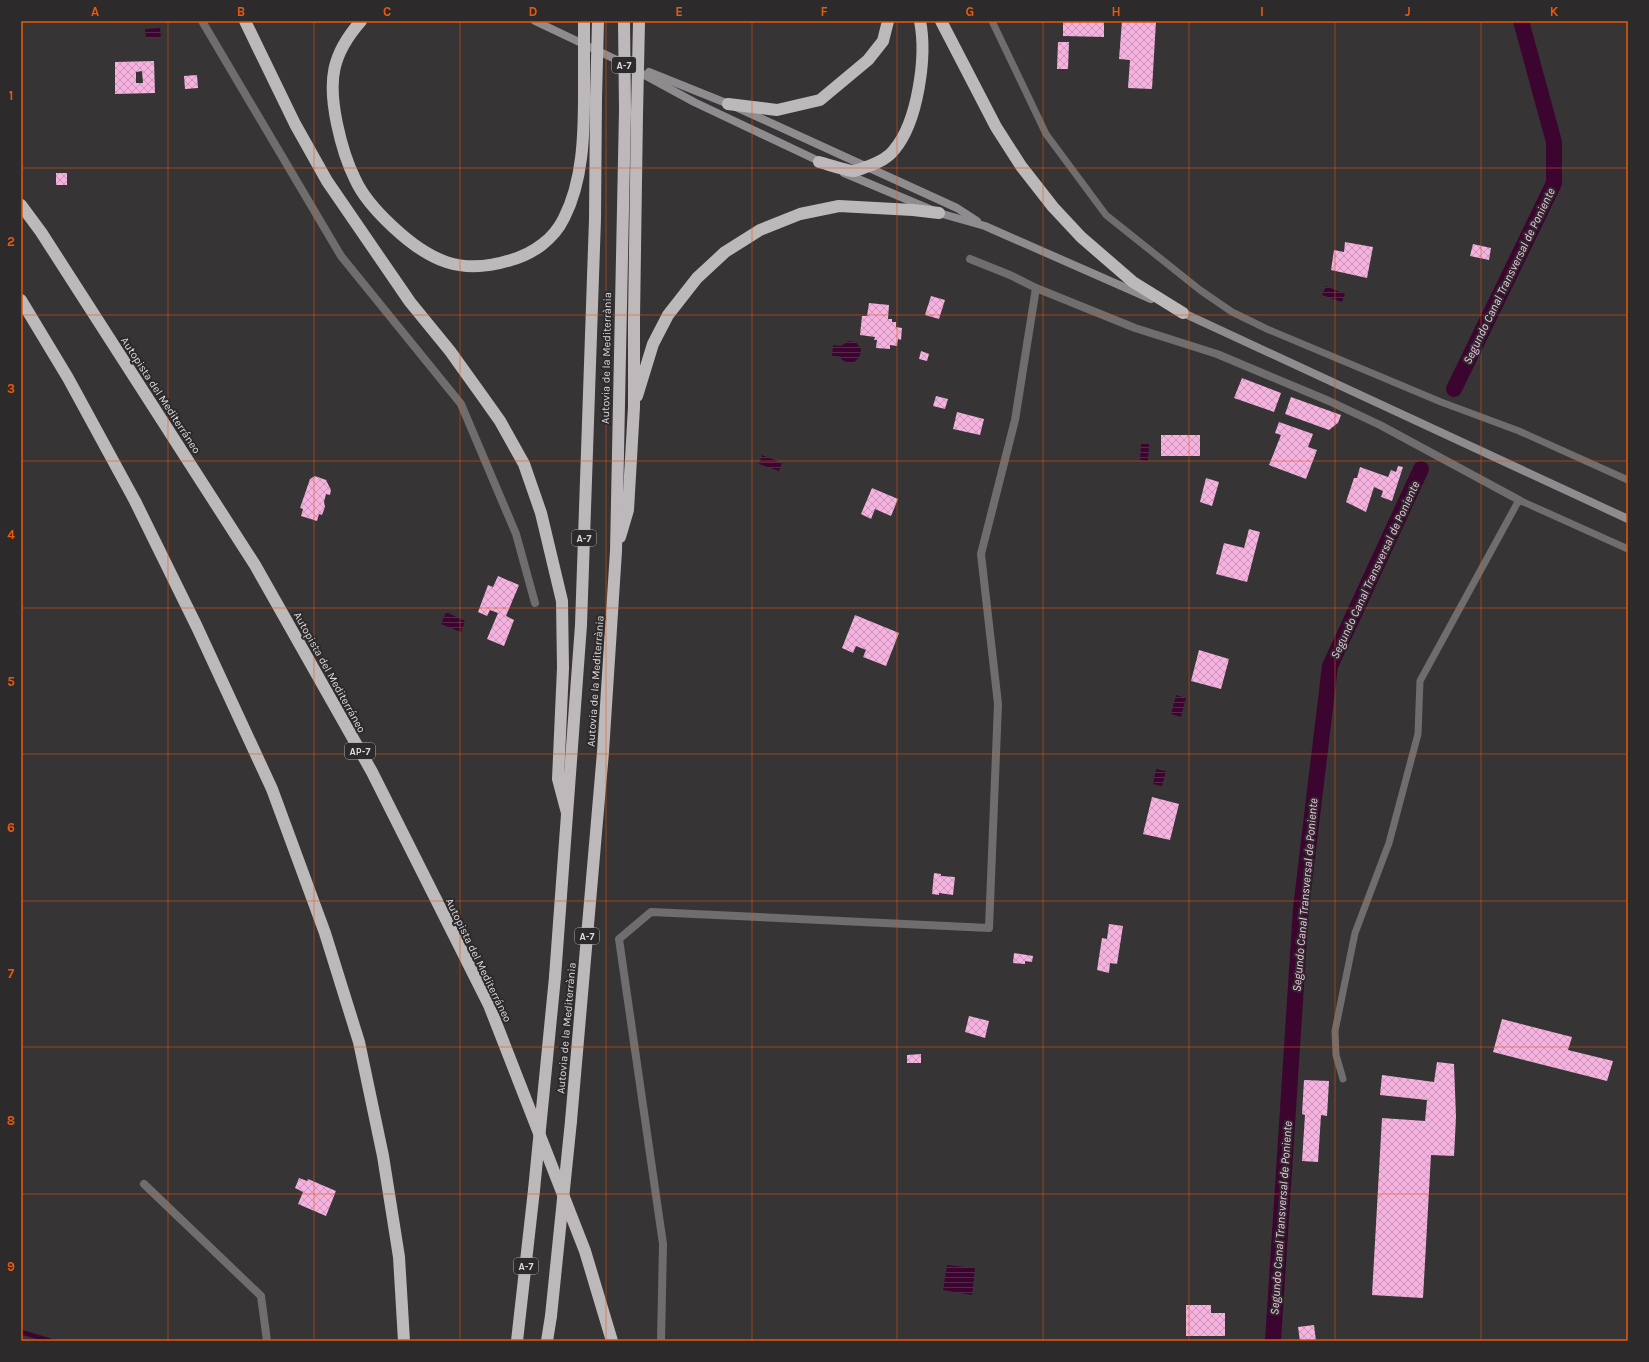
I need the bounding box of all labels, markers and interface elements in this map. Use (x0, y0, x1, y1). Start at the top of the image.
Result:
text: A (91, 4, 99, 19)
text: B (237, 4, 245, 19)
text: C (383, 4, 391, 19)
text: D (529, 4, 538, 19)
text: E (675, 4, 683, 19)
text: F (820, 4, 828, 19)
text: G (966, 4, 974, 19)
text: H (1111, 4, 1121, 19)
text: I (1260, 4, 1264, 19)
text: J (1405, 4, 1411, 19)
text: K (1550, 4, 1559, 19)
road number: A-7 (612, 57, 636, 73)
text: 1 (9, 88, 13, 103)
water label: Segundo Canal Transversal de Poniente (1460, 185, 1558, 366)
text: 2 (7, 234, 15, 249)
street label: Autovia de la Mediterrània (599, 292, 614, 424)
street label: Autopista del Mediterráneo (118, 335, 203, 456)
text: 3 (7, 381, 15, 396)
water label: Segundo Canal Transversal de Poniente (1328, 479, 1423, 661)
text: 4 (7, 527, 15, 542)
road number: A-7 (572, 530, 596, 546)
street label: Autopista del Mediterráneo (291, 610, 368, 735)
street label: Autovia de la Mediterrània (584, 615, 607, 747)
text: 5 (7, 674, 15, 689)
road number: AP-7 (345, 743, 375, 759)
water label: Segundo Canal Transversal de Poniente (1290, 797, 1320, 992)
text: 6 (7, 820, 15, 835)
street label: Autopista del Mediterráneo (443, 896, 514, 1024)
road number: A-7 (575, 928, 599, 944)
street label: Autovia de la Mediterrània (554, 962, 579, 1094)
text: 7 (8, 966, 15, 981)
text: 8 (7, 1113, 15, 1128)
water label: Segundo Canal Transversal de Poniente (1267, 1120, 1295, 1315)
road number: A-7 (514, 1258, 538, 1274)
text: 9 (7, 1259, 15, 1274)

